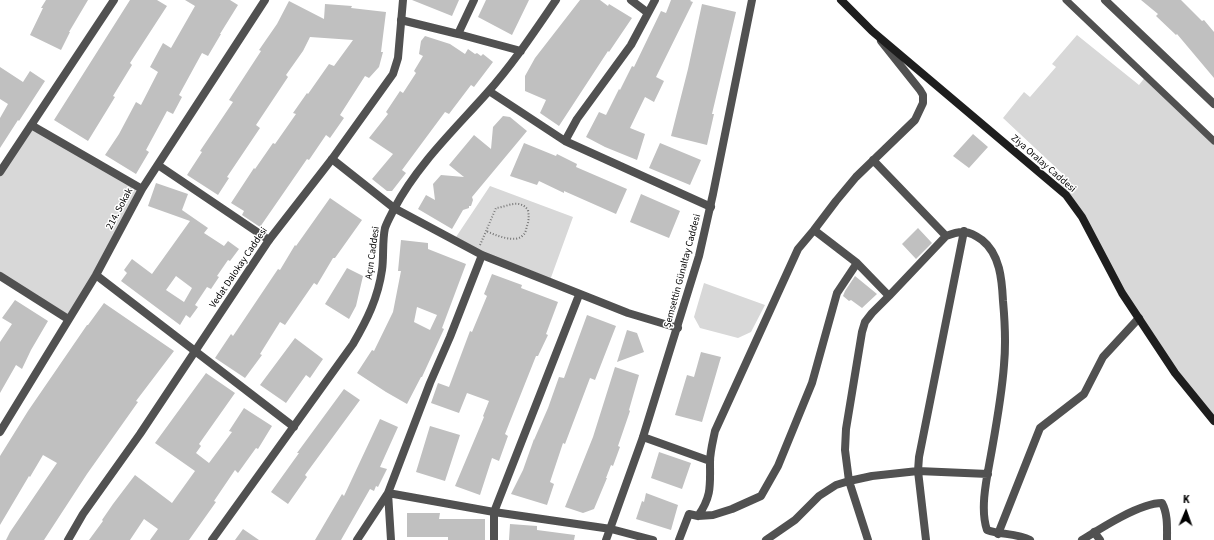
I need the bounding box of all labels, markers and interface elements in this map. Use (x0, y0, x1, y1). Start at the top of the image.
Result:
street label: Ziya Oralay Caddesi (1008, 133, 1078, 195)
street label: 214. Sokak (104, 186, 136, 232)
street label: Şemsettin Günaltay Caddesi (662, 213, 704, 329)
street label: Vedat Dalokay Caddesi (207, 225, 271, 311)
street label: Açın Caddesi (363, 226, 383, 280)
north arrow (1166, 492, 1206, 532)
text: K (1183, 492, 1190, 507)

